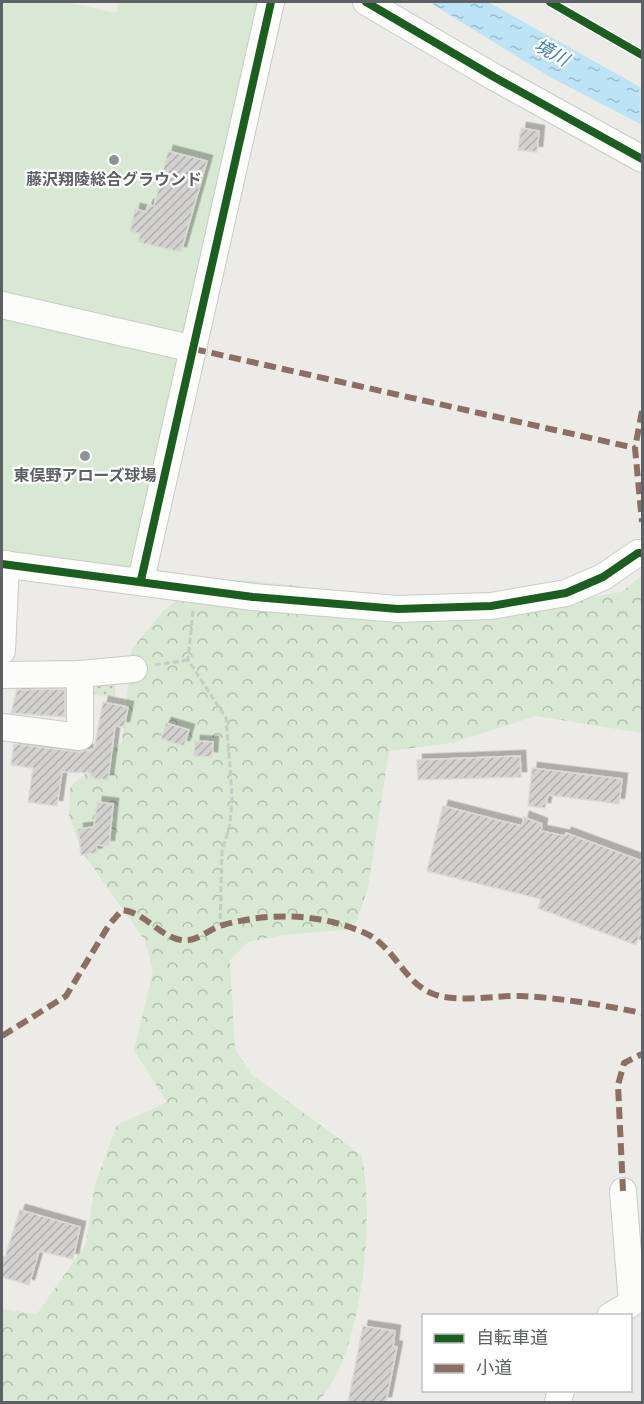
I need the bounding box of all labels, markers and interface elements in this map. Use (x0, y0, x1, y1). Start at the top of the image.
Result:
water label: 境川 (531, 34, 575, 71)
marker: 藤沢翔陵総合グラウンド (107, 153, 121, 167)
place label: 藤沢翔陵総合グラウンド (26, 170, 202, 189)
marker: 東俣野アローズ球場 (78, 449, 92, 463)
place label: 東俣野アローズ球場 (13, 466, 157, 485)
legend (422, 1314, 632, 1392)
text: 自転車道 (476, 1327, 548, 1348)
text: 小道 (476, 1357, 512, 1378)

